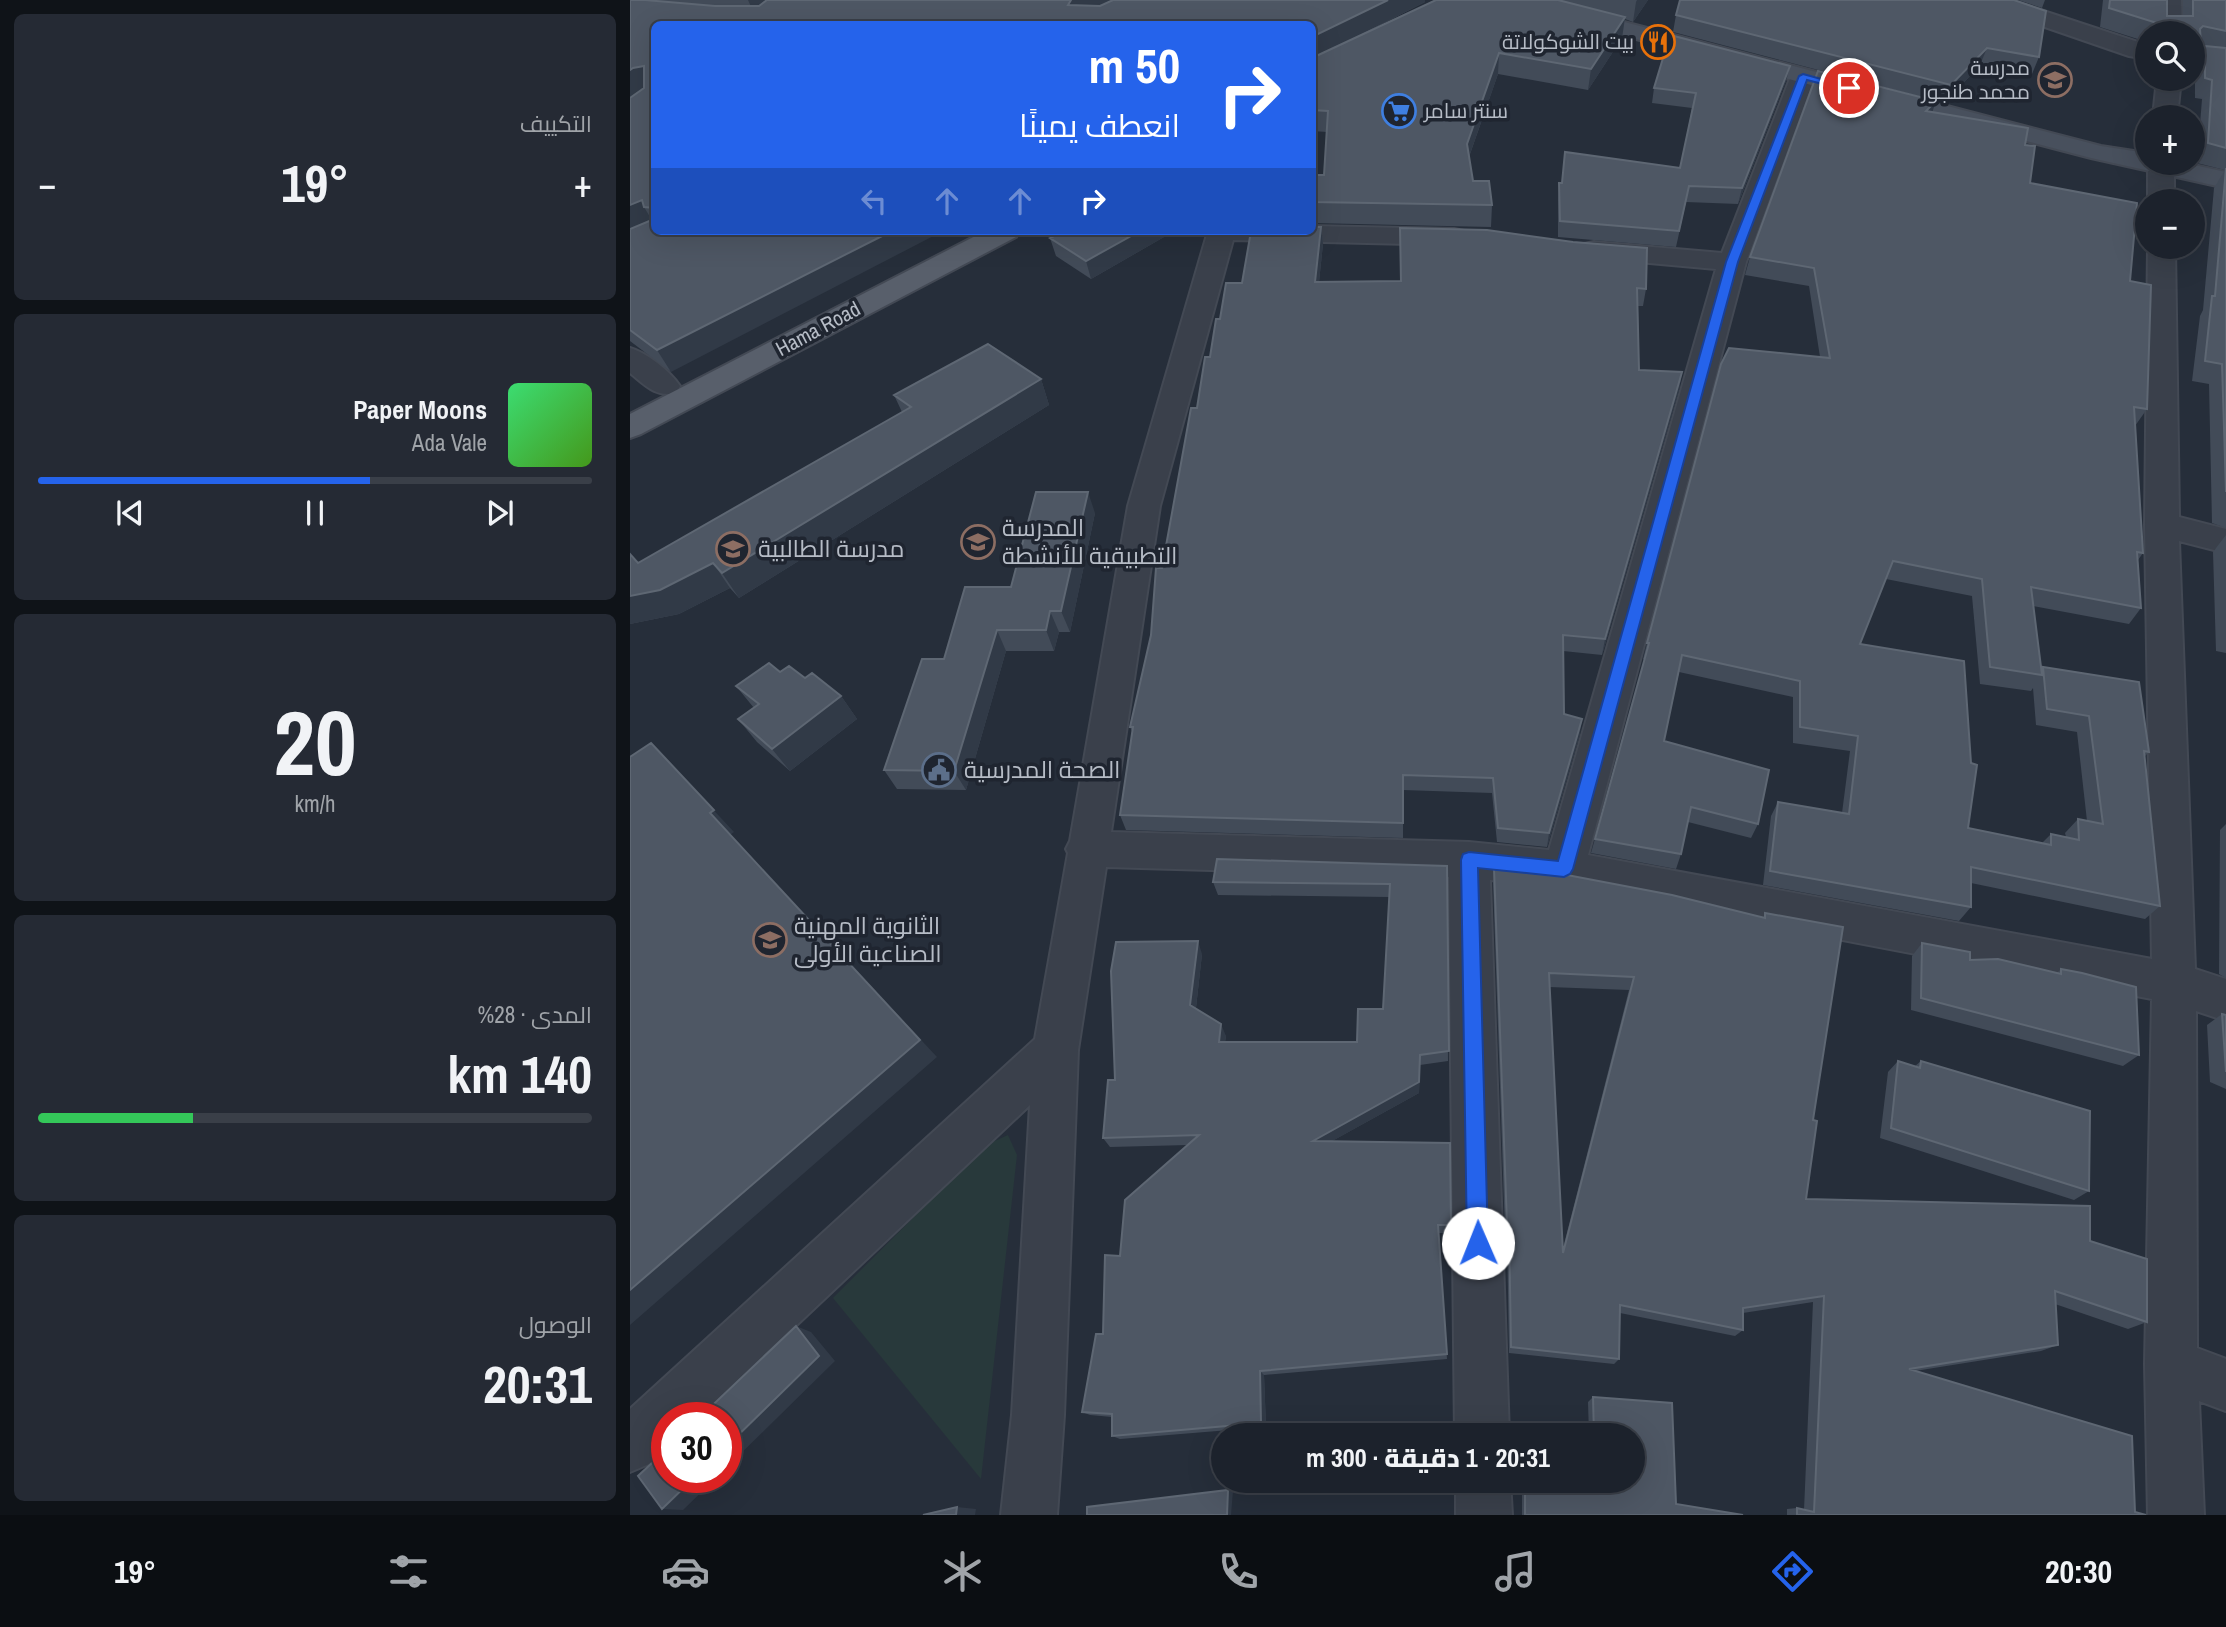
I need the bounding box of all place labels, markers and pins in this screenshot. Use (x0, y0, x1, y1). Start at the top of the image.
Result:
restaurant icon: بيت الشوكولاتة (1639, 23, 1677, 61)
place label: بيت الشوكولاتة (1502, 27, 1634, 56)
place label: مدرسة محمد طنجور (1921, 53, 2030, 106)
pin (1819, 58, 1879, 118)
school or university icon: مدرسة محمد طنجور (2036, 61, 2074, 99)
supermarket icon: سنتر سامر (1380, 92, 1418, 130)
place label: سنتر سامر (1423, 96, 1508, 125)
place label: المدرسة التطبيقية للأنشطة (1002, 511, 1178, 571)
school or university icon: المدرسة التطبيقية للأنشطة (959, 523, 997, 561)
school or university icon: مدرسة الطالبية (714, 530, 752, 568)
place label: مدرسة الطالبية (758, 532, 904, 564)
public building icon: الصحة المدرسية (920, 751, 958, 789)
place label: الصحة المدرسية (964, 753, 1121, 785)
place label: الثانوية المهنية الصناعية الأولى (794, 909, 942, 969)
school or university icon: الثانوية المهنية الصناعية الأولى (751, 921, 789, 959)

